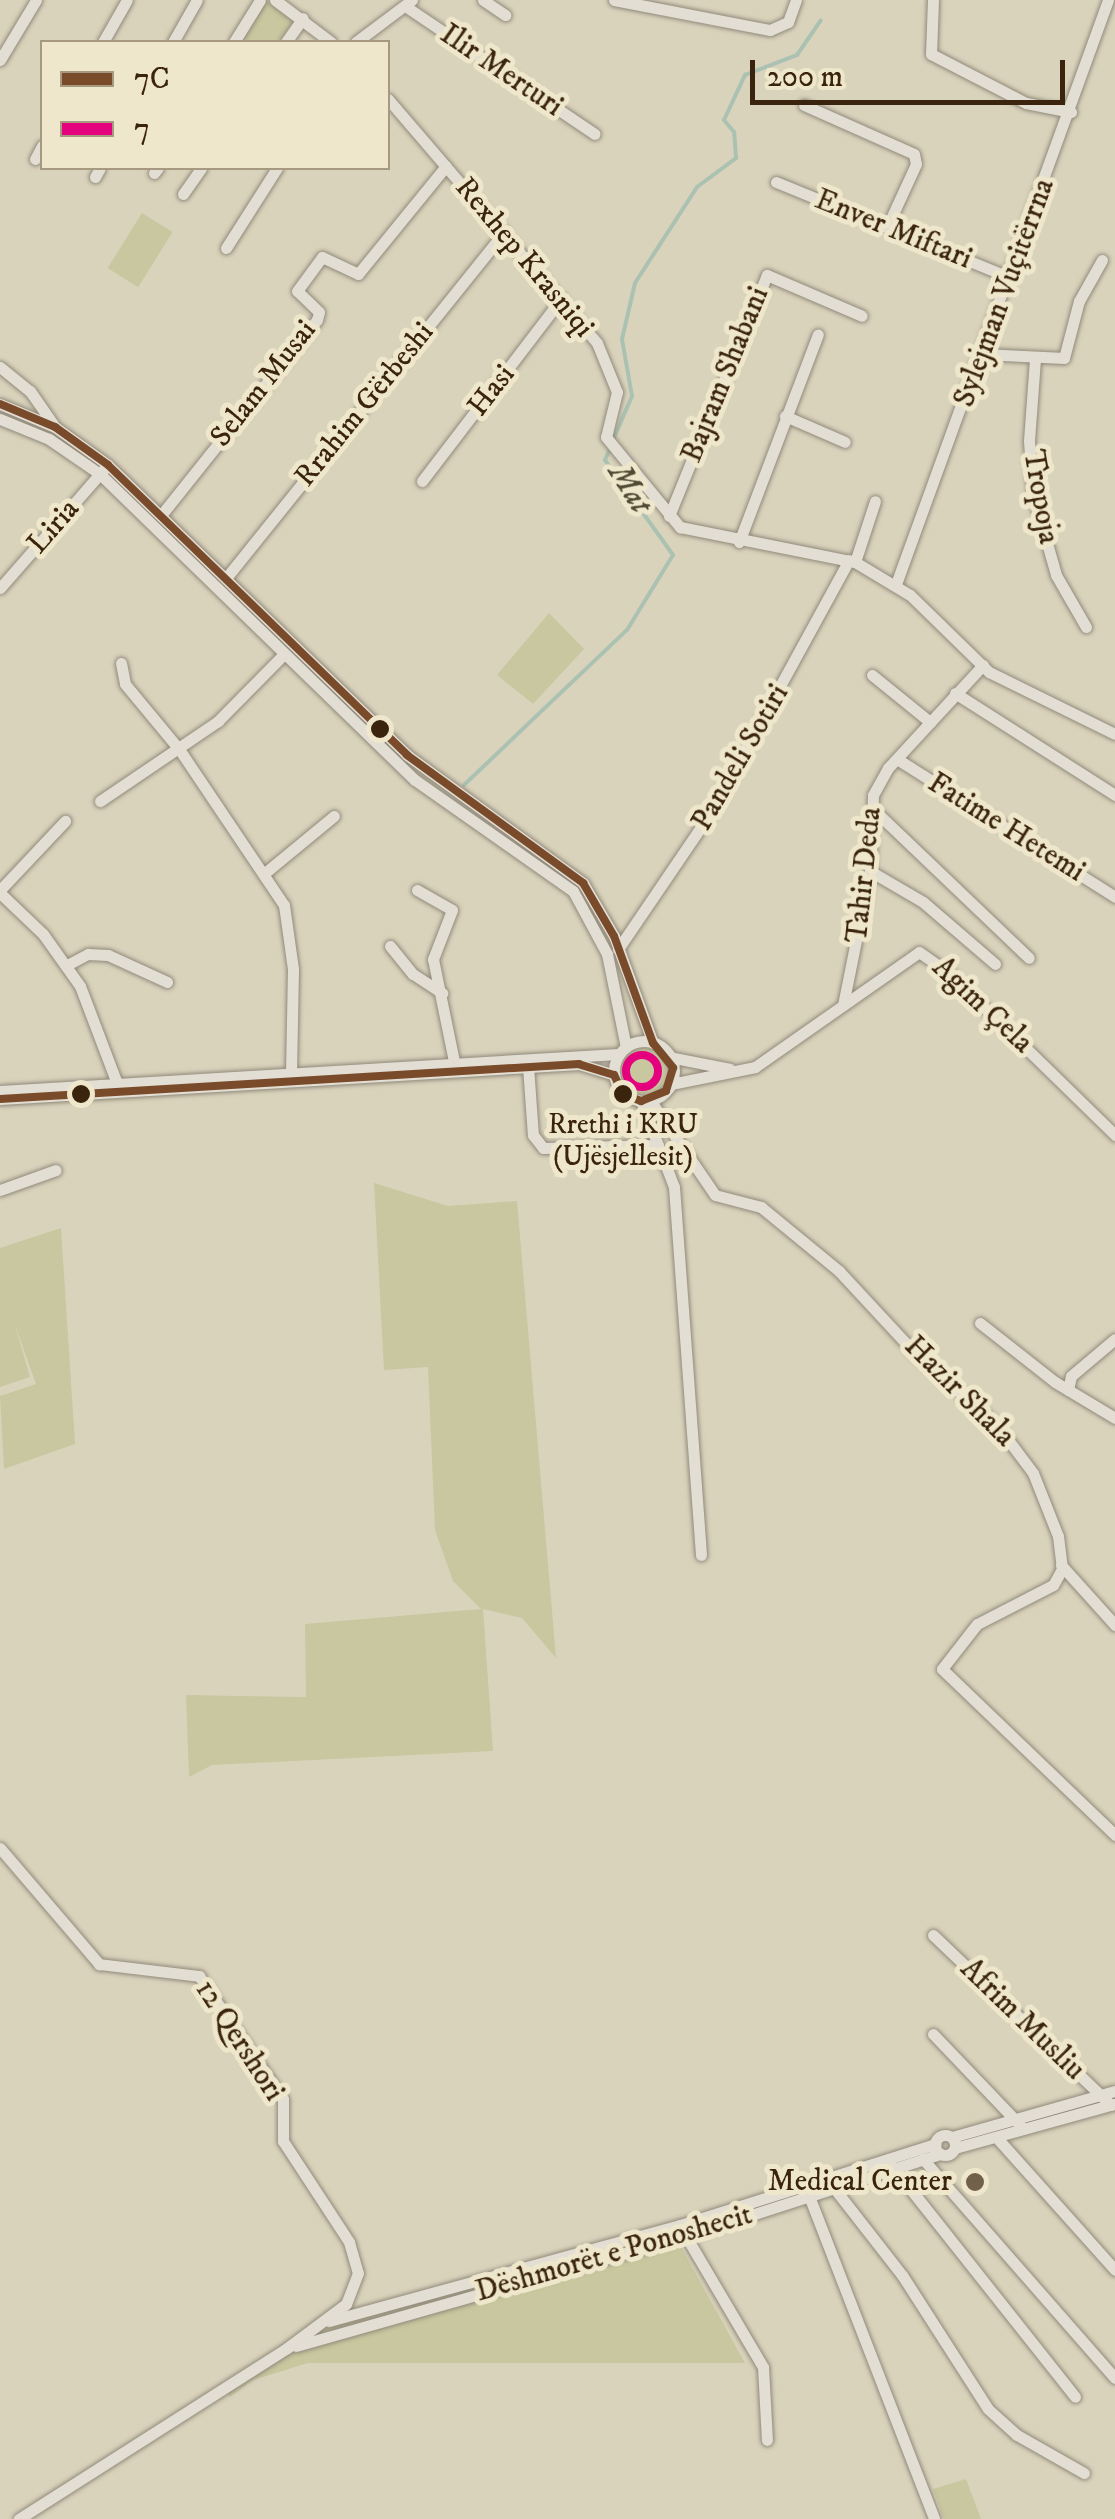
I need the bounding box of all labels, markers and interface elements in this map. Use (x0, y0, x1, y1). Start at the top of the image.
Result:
street label: Ilir Merturi (433, 17, 569, 125)
legend (40, 40, 390, 170)
scale bar (755, 40, 1070, 102)
text: 200 m (767, 59, 843, 96)
text: 7C (134, 61, 170, 98)
text: 7 (134, 111, 150, 148)
street label: Rexhep Krasniqi (447, 171, 601, 345)
street label: Sylejman Vuçitërrna (947, 174, 1063, 412)
street label: Enver Miftari (809, 182, 977, 278)
street label: Bajram Shabani (674, 282, 778, 468)
street label: Selam Musai (203, 313, 325, 455)
street label: Rrahim Gërbeshi (288, 316, 442, 494)
street label: Hasi (461, 358, 523, 424)
street label: Tropoja (1014, 447, 1066, 547)
water label: Mat (599, 457, 659, 521)
street label: Liria (20, 492, 88, 562)
street label: Pandeli Sotiri (685, 678, 797, 838)
unlabelled marker (370, 719, 390, 739)
street label: Fatime Hetemi (921, 765, 1091, 891)
street label: Tahir Deda (840, 805, 890, 945)
street label: Agim Çela (924, 950, 1040, 1062)
unlabelled marker (71, 1084, 91, 1104)
marker: Rrethi i KRU (Ujësjellesit) (613, 1084, 633, 1104)
place label: Rrethi i KRU (Ujësjellesit) (548, 1108, 698, 1174)
street label: Hazir Shala (896, 1329, 1022, 1455)
street label: Afrim Musliu (952, 1952, 1092, 2088)
street label: 12 Qershori (187, 1974, 291, 2108)
place label: Medical Center (768, 2164, 952, 2200)
marker: Medical Center (962, 2169, 988, 2195)
street label: Dëshmorët e Ponoshecit (472, 2197, 756, 2311)

